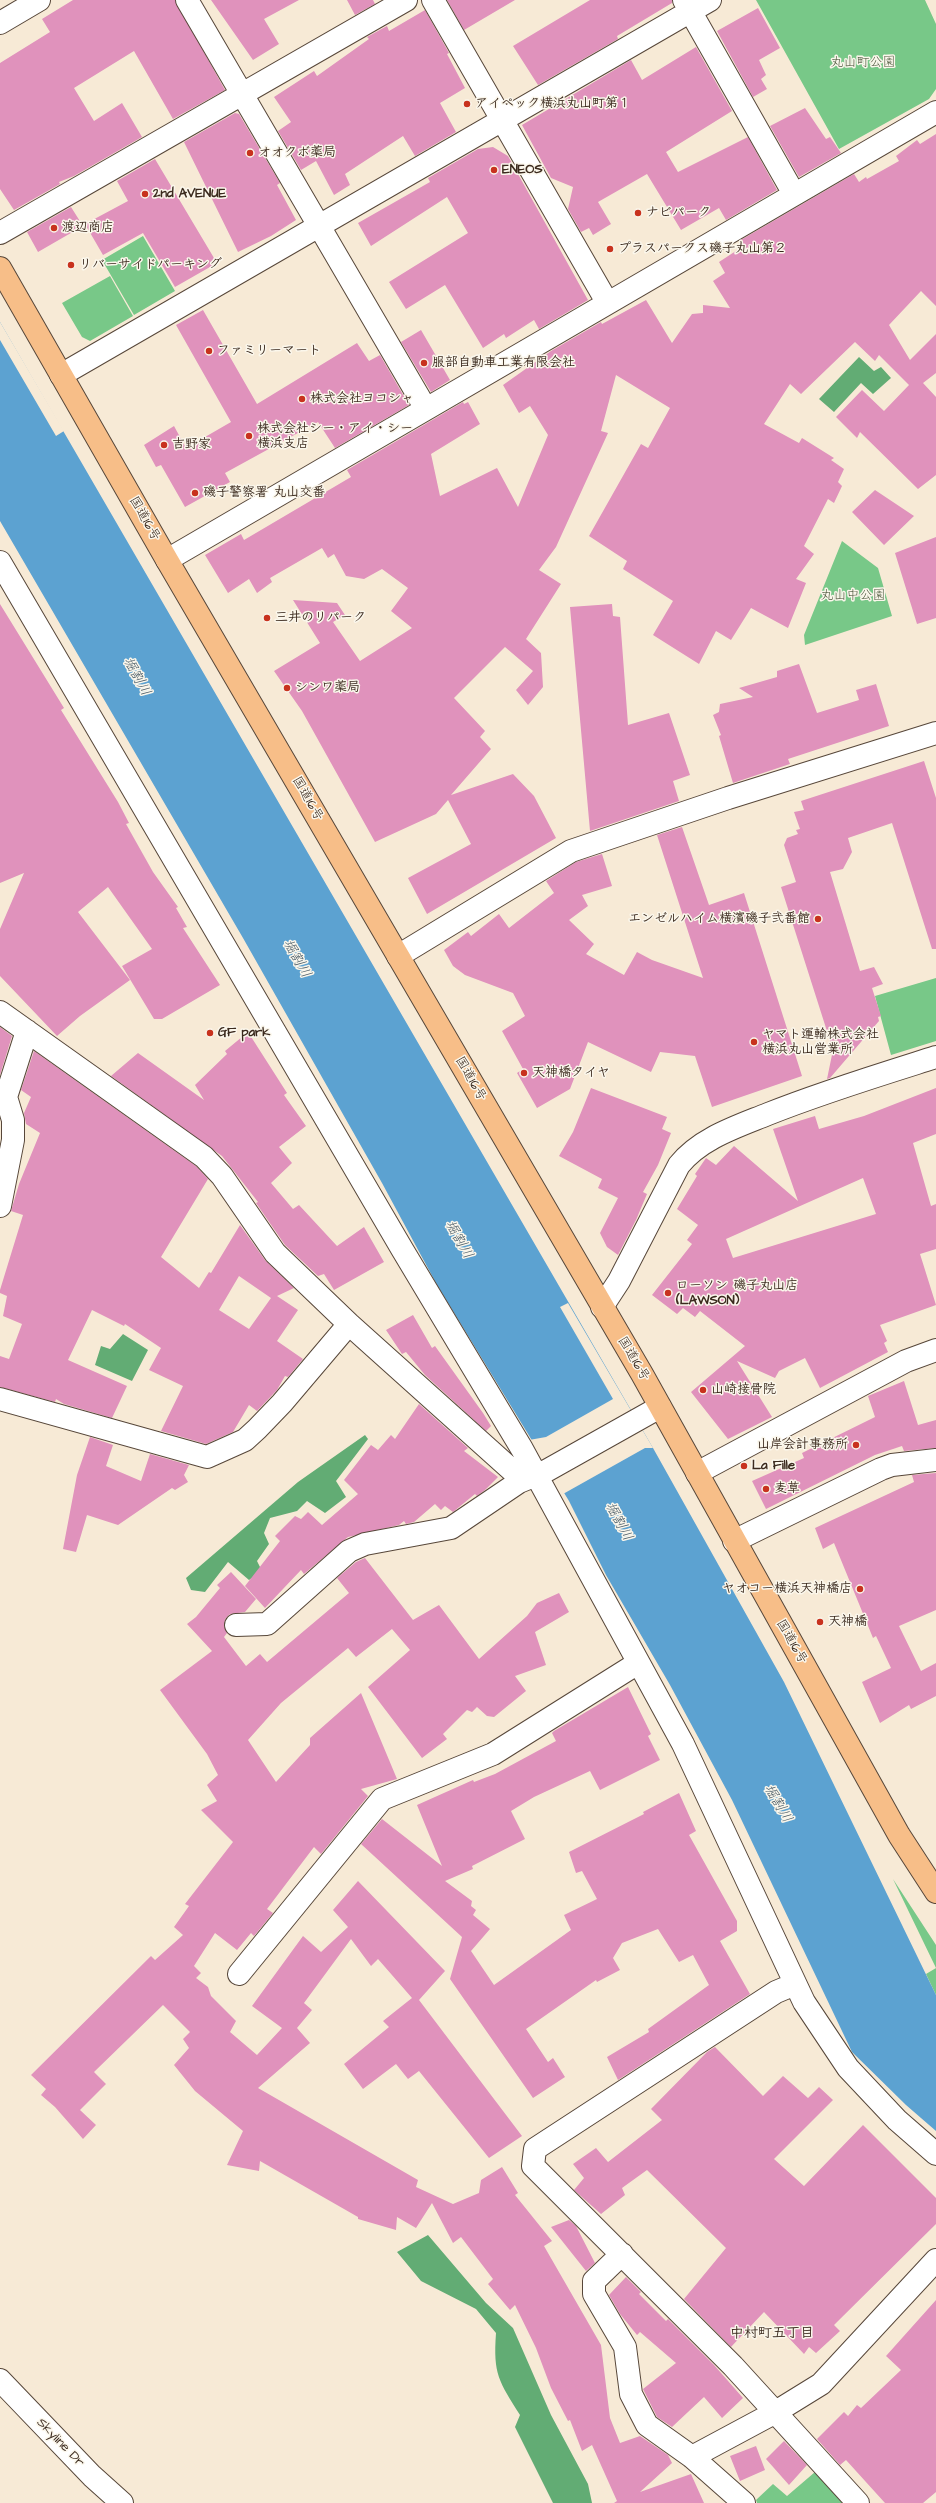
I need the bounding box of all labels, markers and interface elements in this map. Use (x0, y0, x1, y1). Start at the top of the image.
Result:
park label: 丸山町公園 (831, 55, 895, 71)
place label: アイペック横浜丸山町第１ (475, 96, 631, 112)
marker: アイペック横浜丸山町第１ (462, 99, 472, 109)
place label: オオクボ薬局 (258, 145, 336, 161)
marker: オオクボ薬局 (245, 148, 255, 158)
place label: ENEOS (502, 162, 543, 178)
marker: ENEOS (489, 165, 499, 175)
place label: 2nd AVENUE (153, 186, 226, 202)
marker: 2nd AVENUE (140, 189, 150, 199)
place label: ナビパーク (646, 205, 711, 221)
marker: ナビパーク (633, 208, 643, 218)
place label: 渡辺商店 (62, 220, 114, 236)
marker: 渡辺商店 (49, 223, 59, 233)
place label: プラスパークス磯子丸山第２ (618, 241, 787, 257)
marker: プラスパークス磯子丸山第２ (605, 244, 615, 254)
place label: リバーサイドパーキング (79, 257, 222, 273)
marker: リバーサイドパーキング (66, 260, 76, 270)
place label: ファミリーマート (217, 343, 321, 359)
marker: ファミリーマート (204, 346, 214, 356)
place label: 服部自動車工業有限会社 (432, 355, 575, 371)
marker: 服部自動車工業有限会社 (419, 358, 429, 368)
place label: 株式会社ヨコシャ (310, 391, 414, 407)
marker: 株式会社ヨコシャ (297, 394, 307, 404)
place label: 株式会社シー・アイ・シー 横浜支店 (257, 421, 413, 452)
marker: 株式会社シー・アイ・シー 横浜支店 (244, 431, 254, 441)
place label: 吉野家 (172, 437, 211, 453)
marker: 吉野家 (159, 440, 169, 450)
place label: 磯子警察署 丸山交番 (203, 485, 325, 501)
marker: 磯子警察署 丸山交番 (190, 488, 200, 498)
street label: 国道16号 (125, 494, 163, 544)
park label: 丸山中公園 (821, 588, 885, 604)
place label: 三井のリパーク (275, 610, 366, 626)
marker: 三井のリパーク (262, 613, 272, 623)
water label: 堀割川 (118, 655, 154, 699)
place label: シンワ薬局 (295, 680, 360, 696)
marker: シンワ薬局 (282, 683, 292, 693)
street label: 国道16号 (288, 774, 326, 824)
place label: エンゼルハイム横濱磯子弐番館 (628, 911, 810, 927)
marker: エンゼルハイム横濱磯子弐番館 (813, 914, 823, 924)
water label: 堀割川 (278, 937, 314, 981)
place label: GF park (218, 1025, 270, 1041)
place label: ヤマト運輸株式会社 横浜丸山営業所 (762, 1027, 879, 1058)
marker: GF park (205, 1028, 215, 1038)
marker: ヤマト運輸株式会社 横浜丸山営業所 (749, 1037, 759, 1047)
street label: 国道16号 (451, 1054, 489, 1104)
place label: 天神橋タイヤ (532, 1065, 610, 1081)
marker: 天神橋タイヤ (519, 1068, 529, 1078)
water label: 堀割川 (440, 1218, 476, 1262)
place label: ローソン 磯子丸山店 (LAWSON) (676, 1278, 798, 1309)
marker: ローソン 磯子丸山店 (LAWSON) (663, 1288, 673, 1298)
street label: 国道16号 (614, 1334, 652, 1384)
place label: 山崎接骨院 (711, 1382, 776, 1398)
marker: 山崎接骨院 (698, 1385, 708, 1395)
place label: 山岸会計事務所 (757, 1437, 848, 1453)
marker: 山岸会計事務所 (851, 1440, 861, 1450)
place label: La Fille (752, 1458, 795, 1474)
marker: La Fille (739, 1461, 749, 1471)
place label: 麦草 (774, 1481, 800, 1497)
marker: 麦草 (761, 1484, 771, 1494)
water label: 堀割川 (600, 1500, 636, 1544)
place label: ヤオコー横浜天神橋店 (722, 1581, 852, 1597)
marker: ヤオコー横浜天神橋店 (855, 1584, 865, 1594)
place label: 天神橋 (828, 1614, 867, 1630)
street label: 国道16号 (772, 1617, 810, 1667)
marker: 天神橋 (815, 1617, 825, 1627)
water label: 堀割川 (759, 1782, 795, 1826)
district label: 中村町五丁目 (730, 2326, 814, 2342)
street label: Skyline Dr (33, 2415, 87, 2471)

